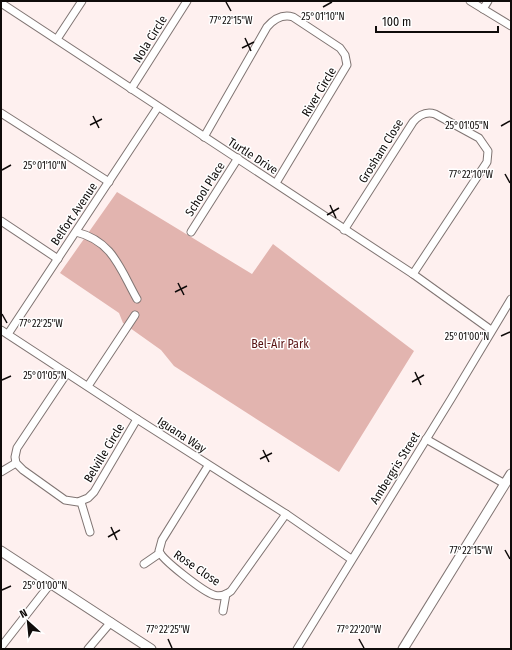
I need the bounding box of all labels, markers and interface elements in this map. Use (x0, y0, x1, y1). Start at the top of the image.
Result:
scale bar (376, 8, 498, 34)
text: 25°01'10"N (301, 11, 345, 23)
street label: Nola Circle (130, 13, 170, 65)
text: 77°22'15"W (209, 15, 253, 27)
text: 100 m (382, 15, 411, 29)
street label: River Circle (299, 65, 339, 119)
street label: Grosham Close (356, 116, 406, 186)
text: 25°01'05"N (445, 120, 489, 132)
street label: Turtle Drive (225, 135, 281, 177)
street label: School Place (182, 159, 228, 219)
text: 25°01'10"N (23, 160, 67, 172)
text: 77°22'10"W (449, 169, 494, 181)
street label: Belfort Avenue (48, 180, 100, 248)
text: 77°22'25"W (19, 318, 63, 330)
text: 25°01'00"N (445, 331, 489, 343)
park label: Bel-Air Park (251, 337, 309, 351)
text: 25°01'05"N (23, 370, 67, 382)
street label: Iguana Way (155, 414, 210, 456)
street label: Belville Circle (81, 421, 127, 485)
street label: Ambergris Street (367, 429, 423, 507)
text: 77°22'15"W (449, 545, 493, 557)
street label: Rose Close (171, 547, 223, 589)
text: 25°01'00"N (23, 580, 67, 592)
north arrow (8, 602, 48, 642)
text: N (18, 606, 30, 621)
text: 77°22'25"W (146, 624, 190, 636)
text: 77°22'20"W (337, 624, 382, 636)

